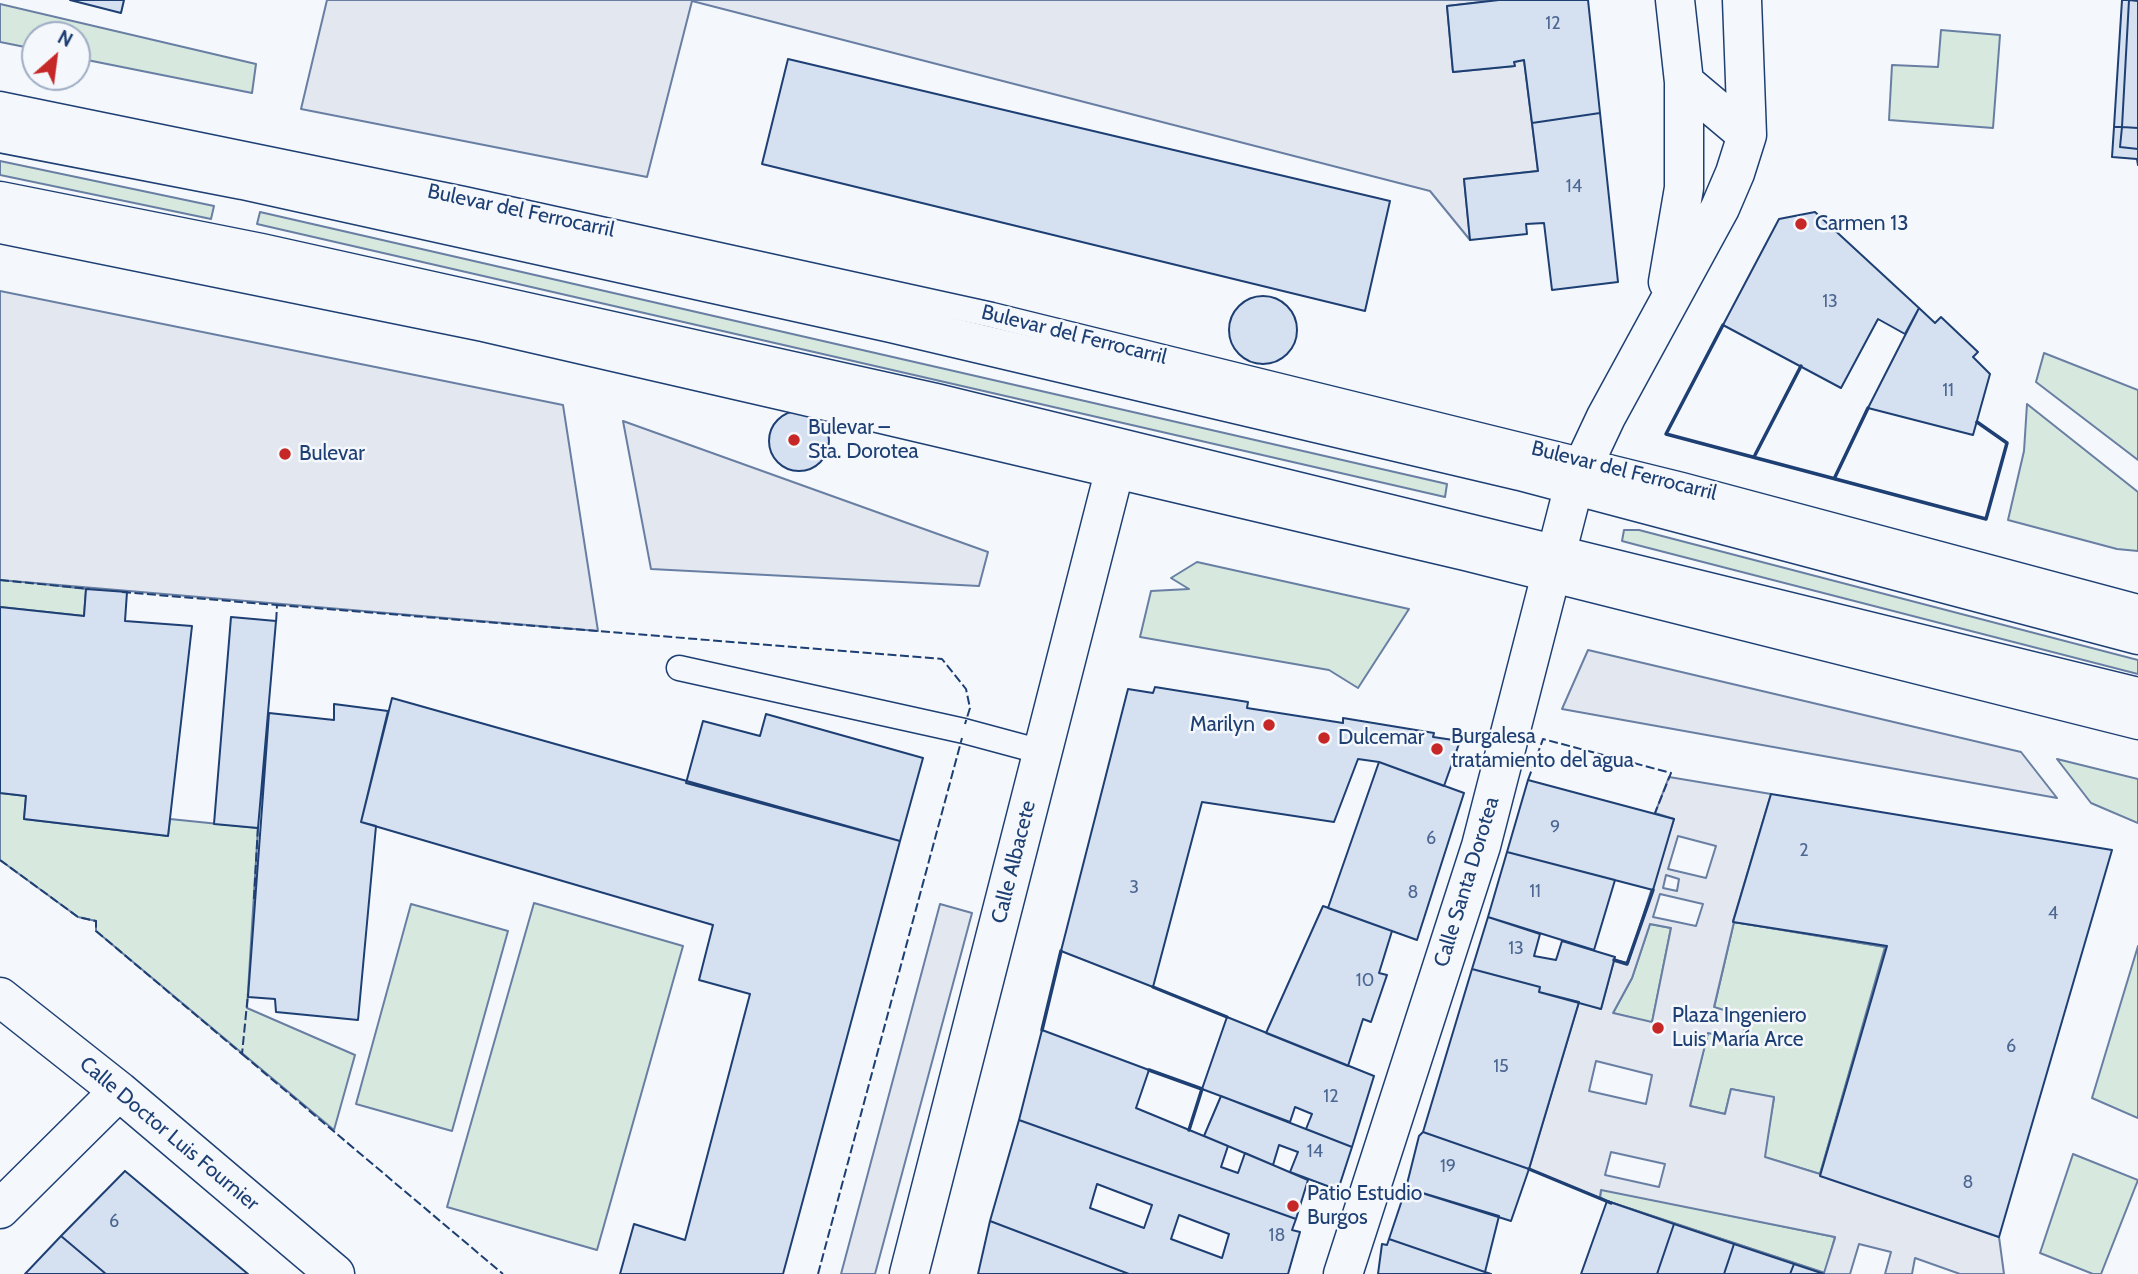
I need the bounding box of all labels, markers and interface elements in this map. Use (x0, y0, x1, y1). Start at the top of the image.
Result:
house number: 12 (1545, 13, 1561, 35)
north arrow (21, 21, 91, 91)
text: N (54, 25, 76, 52)
house number: 14 (1566, 176, 1582, 198)
street label: Bulevar del Ferrocarril (425, 179, 617, 243)
place label: Carmen 13 (1815, 211, 1908, 237)
marker: Carmen 13 (1793, 216, 1809, 232)
house number: 13 (1822, 291, 1838, 313)
street label: Bulevar del Ferrocarril (979, 300, 1169, 370)
house number: 11 (1942, 380, 1954, 402)
place label: Bulevar – Sta. Dorotea (808, 415, 918, 465)
marker: Bulevar – Sta. Dorotea (786, 432, 802, 448)
street label: Bulevar del Ferrocarril (1529, 436, 1719, 506)
place label: Bulevar (299, 441, 365, 467)
marker: Bulevar (277, 446, 293, 462)
place label: Marilyn (1190, 712, 1255, 738)
marker: Marilyn (1261, 717, 1277, 733)
place label: Burgalesa tratamiento del agua (1451, 724, 1634, 774)
place label: Dulcemar (1338, 725, 1424, 751)
marker: Dulcemar (1316, 730, 1332, 746)
marker: Burgalesa tratamiento del agua (1429, 741, 1445, 757)
street label: Calle Santa Dorotea (1429, 794, 1505, 970)
street label: Calle Albacete (987, 798, 1041, 926)
house number: 9 (1550, 817, 1560, 839)
house number: 6 (1426, 828, 1436, 850)
house number: 2 (1799, 840, 1809, 862)
house number: 3 (1129, 877, 1139, 899)
house number: 11 (1529, 881, 1541, 903)
house number: 8 (1408, 882, 1418, 904)
house number: 4 (2048, 903, 2058, 925)
house number: 13 (1508, 938, 1524, 960)
house number: 10 (1356, 970, 1374, 992)
place label: Plaza Ingeniero Luis María Arce (1672, 1003, 1807, 1053)
marker: Plaza Ingeniero Luis María Arce (1650, 1020, 1666, 1036)
house number: 6 (2006, 1036, 2016, 1058)
street label: Calle Doctor Luis Fournier (74, 1052, 264, 1216)
house number: 15 (1493, 1056, 1509, 1078)
house number: 12 (1323, 1086, 1339, 1108)
house number: 14 (1307, 1141, 1323, 1163)
house number: 19 (1440, 1156, 1456, 1178)
house number: 8 (1963, 1172, 1973, 1194)
place label: Patio Estudio Burgos (1307, 1181, 1422, 1231)
marker: Patio Estudio Burgos (1285, 1198, 1301, 1214)
house number: 6 (109, 1211, 119, 1233)
house number: 18 (1269, 1225, 1285, 1247)

